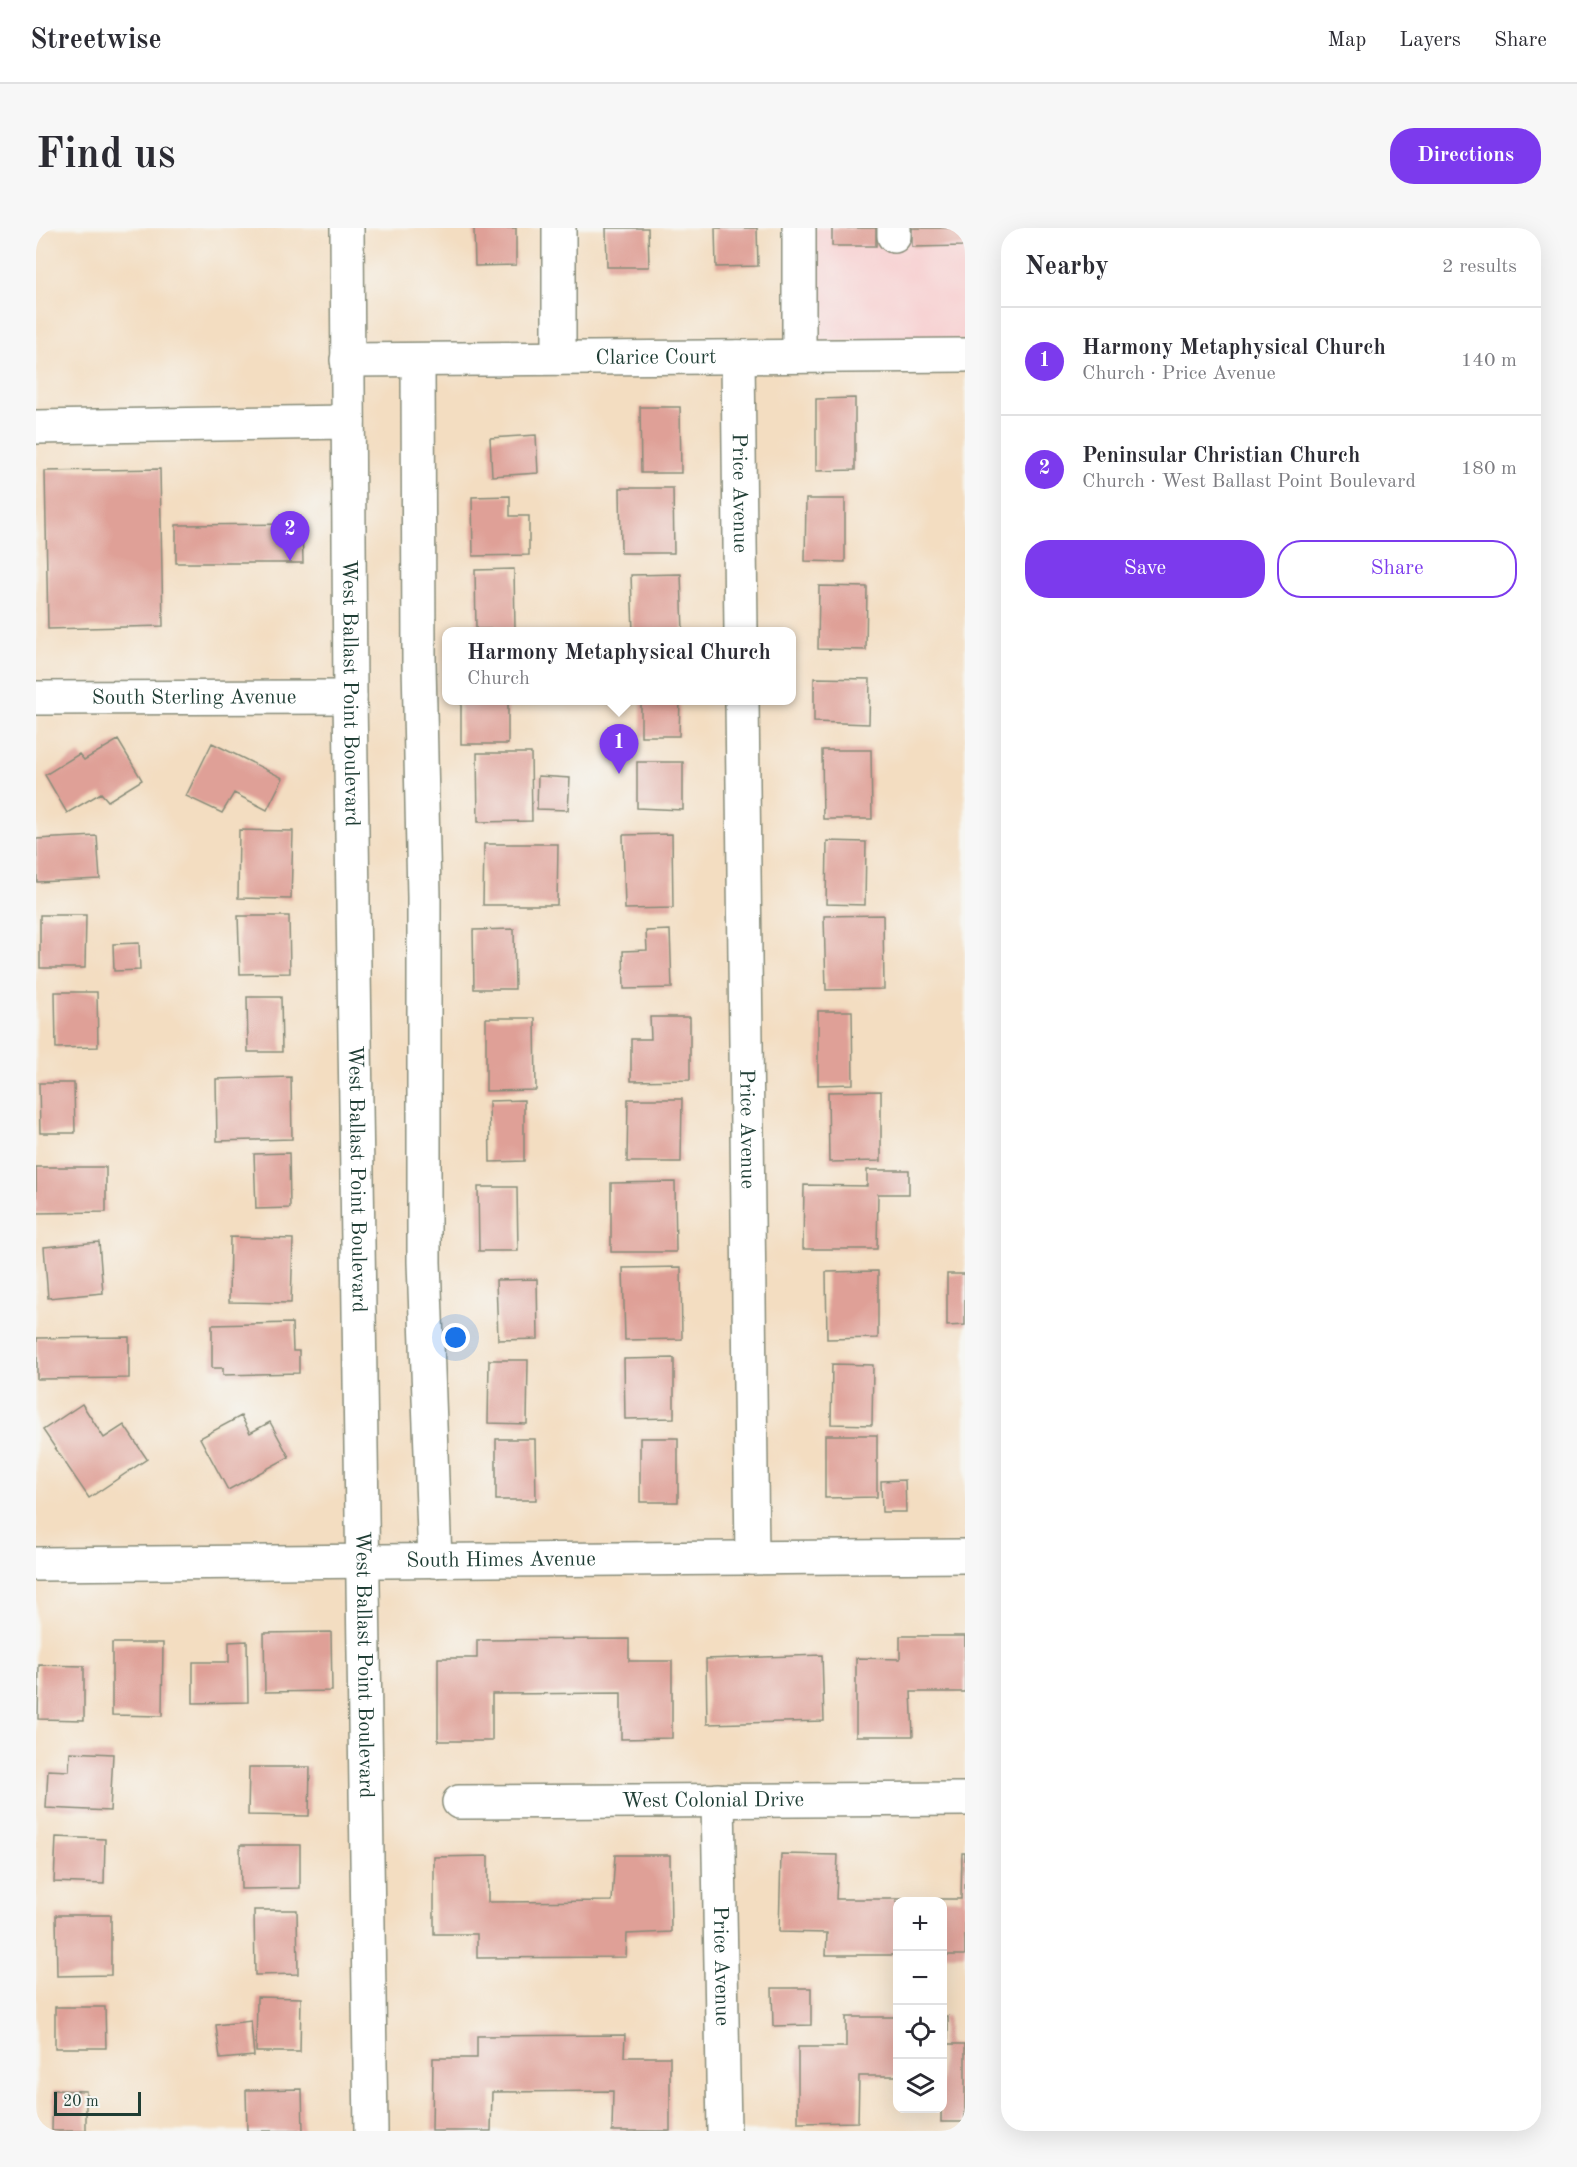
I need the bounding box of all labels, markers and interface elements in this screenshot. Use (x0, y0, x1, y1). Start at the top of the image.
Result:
text: Streetwise (30, 27, 162, 55)
text: Map (1327, 30, 1366, 51)
text: Layers (1399, 30, 1461, 51)
text: Share (1494, 30, 1547, 51)
button: Directions (1390, 128, 1541, 184)
text: Find us (36, 135, 175, 177)
text: Nearby (1025, 254, 1109, 280)
text: 2 results (1442, 257, 1517, 277)
text: Harmony Metaphysical Church (1082, 337, 1386, 359)
street label: Clarice Court (595, 347, 716, 368)
text: 1 (1039, 351, 1050, 371)
text: 140 m (1461, 351, 1517, 371)
text: Church · Price Avenue (1082, 364, 1276, 384)
street label: Price Avenue (728, 433, 751, 553)
text: Peninsular Christian Church (1082, 445, 1360, 467)
text: 2 (1039, 459, 1050, 479)
text: 180 m (1461, 459, 1517, 479)
text: Church · West Ballast Point Boulevard (1082, 472, 1416, 492)
pin: 2 (270, 512, 310, 561)
button: Save (1025, 540, 1265, 598)
button: Share (1277, 540, 1517, 598)
street label: West Ballast Point Boulevard (339, 559, 362, 827)
popup (442, 627, 796, 705)
text: Harmony Metaphysical Church (467, 642, 771, 664)
text: Church (467, 669, 530, 689)
street label: South Sterling Avenue (92, 687, 296, 708)
pin: 1 (600, 724, 638, 774)
street label: West Ballast Point Boulevard (345, 1045, 370, 1313)
street label: Price Avenue (736, 1069, 758, 1189)
your location (441, 1323, 470, 1352)
street label: West Ballast Point Boulevard (352, 1531, 377, 1799)
street label: South Himes Avenue (406, 1549, 596, 1571)
street label: West Colonial Drive (622, 1789, 804, 1812)
map controls (893, 1897, 947, 2113)
button: + (893, 1897, 947, 1951)
street label: Price Avenue (709, 1906, 733, 2026)
button: − (893, 1951, 947, 2005)
button: locate (893, 2005, 947, 2059)
button: layers (893, 2059, 947, 2113)
scale bar (54, 2089, 141, 2116)
text: 20 m (63, 2094, 99, 2110)

